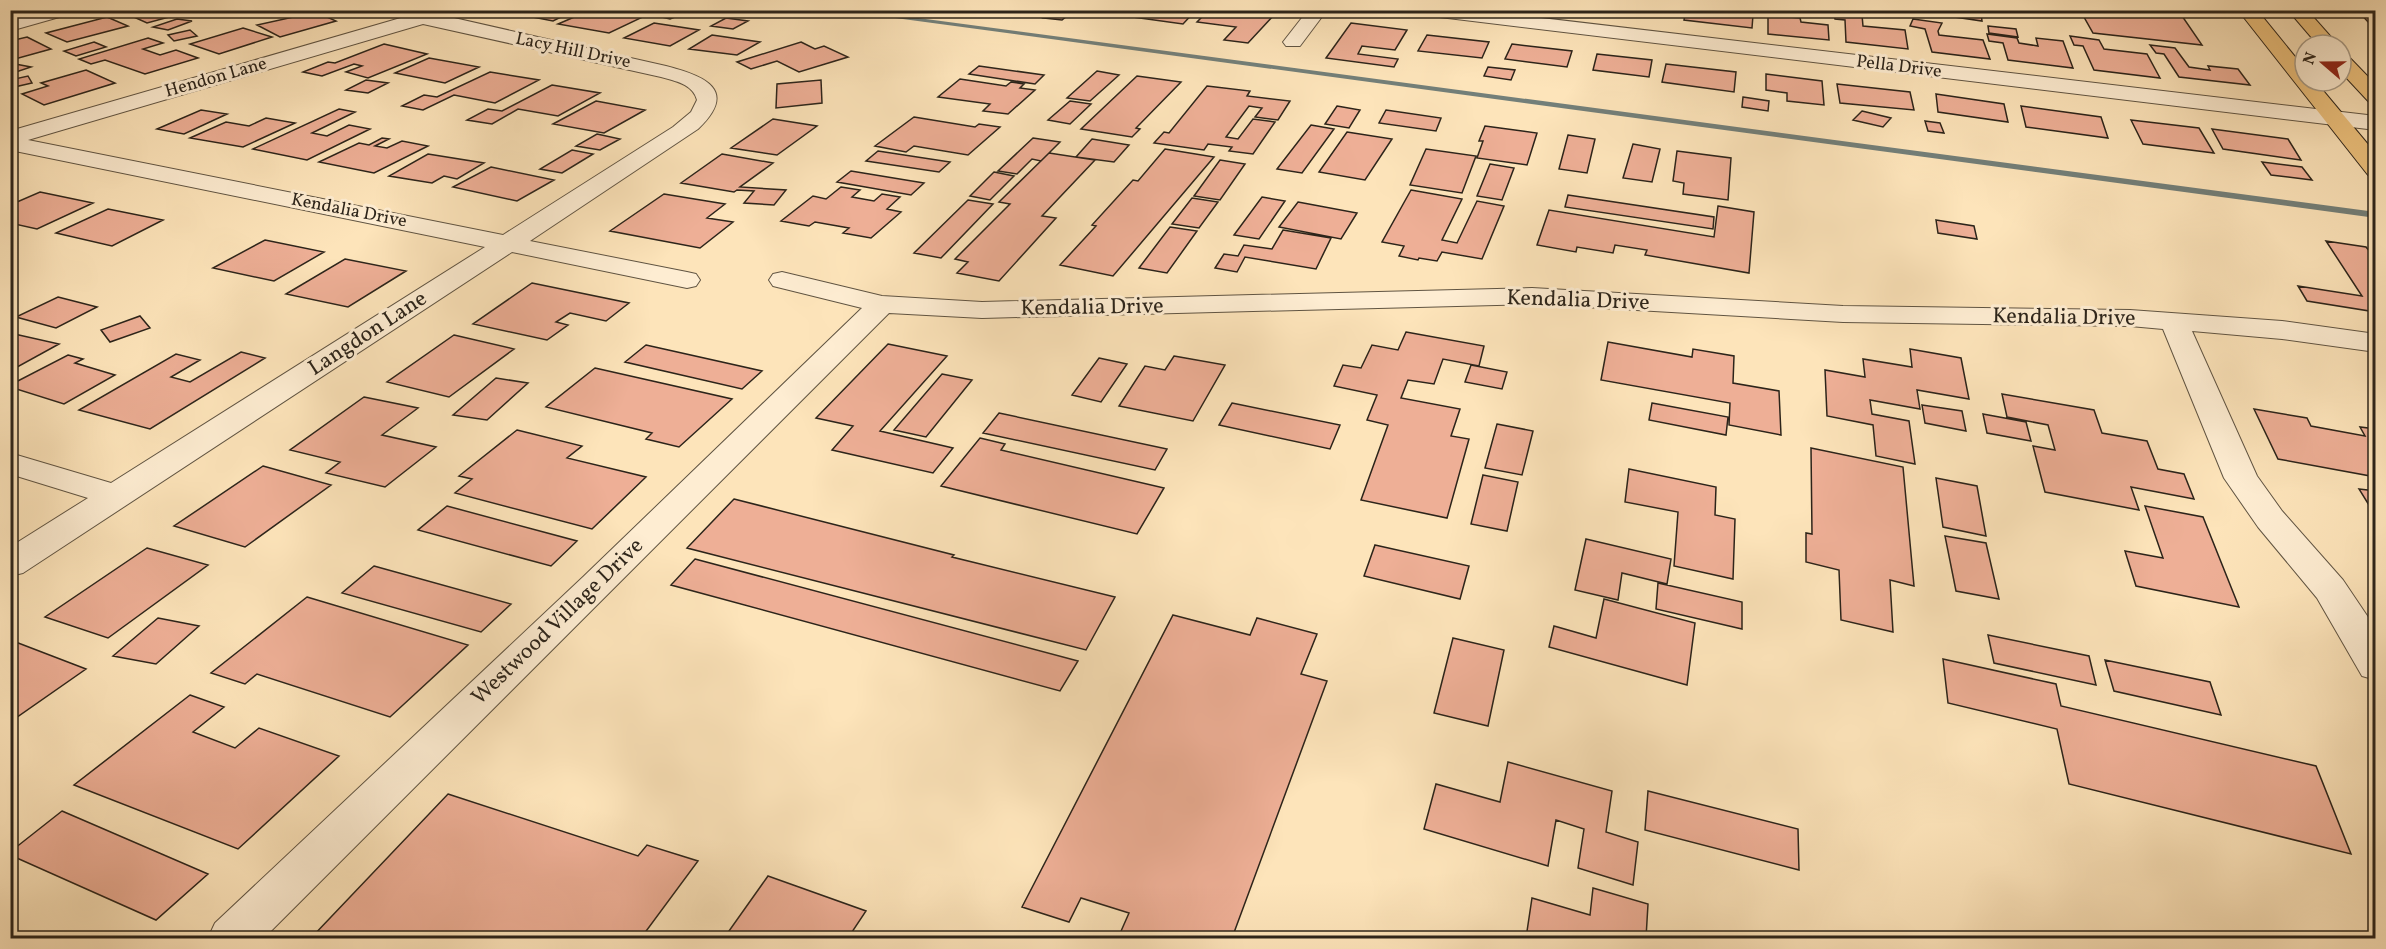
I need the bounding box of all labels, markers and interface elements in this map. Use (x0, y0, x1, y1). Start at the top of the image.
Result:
street label: Lacy Hill Drive (513, 27, 633, 75)
north arrow (2293, 33, 2353, 93)
street label: Pella Drive (1855, 49, 1943, 85)
text: N (2298, 49, 2323, 68)
street label: Hendon Lane (162, 51, 270, 105)
street label: Kendalia Drive (289, 188, 409, 234)
street label: Kendalia Drive (1506, 283, 1650, 319)
street label: Langdon Lane (302, 284, 434, 384)
street label: Kendalia Drive (1020, 291, 1164, 325)
street label: Kendalia Drive (1992, 301, 2136, 335)
street label: Westwood Village Drive (465, 531, 651, 713)

